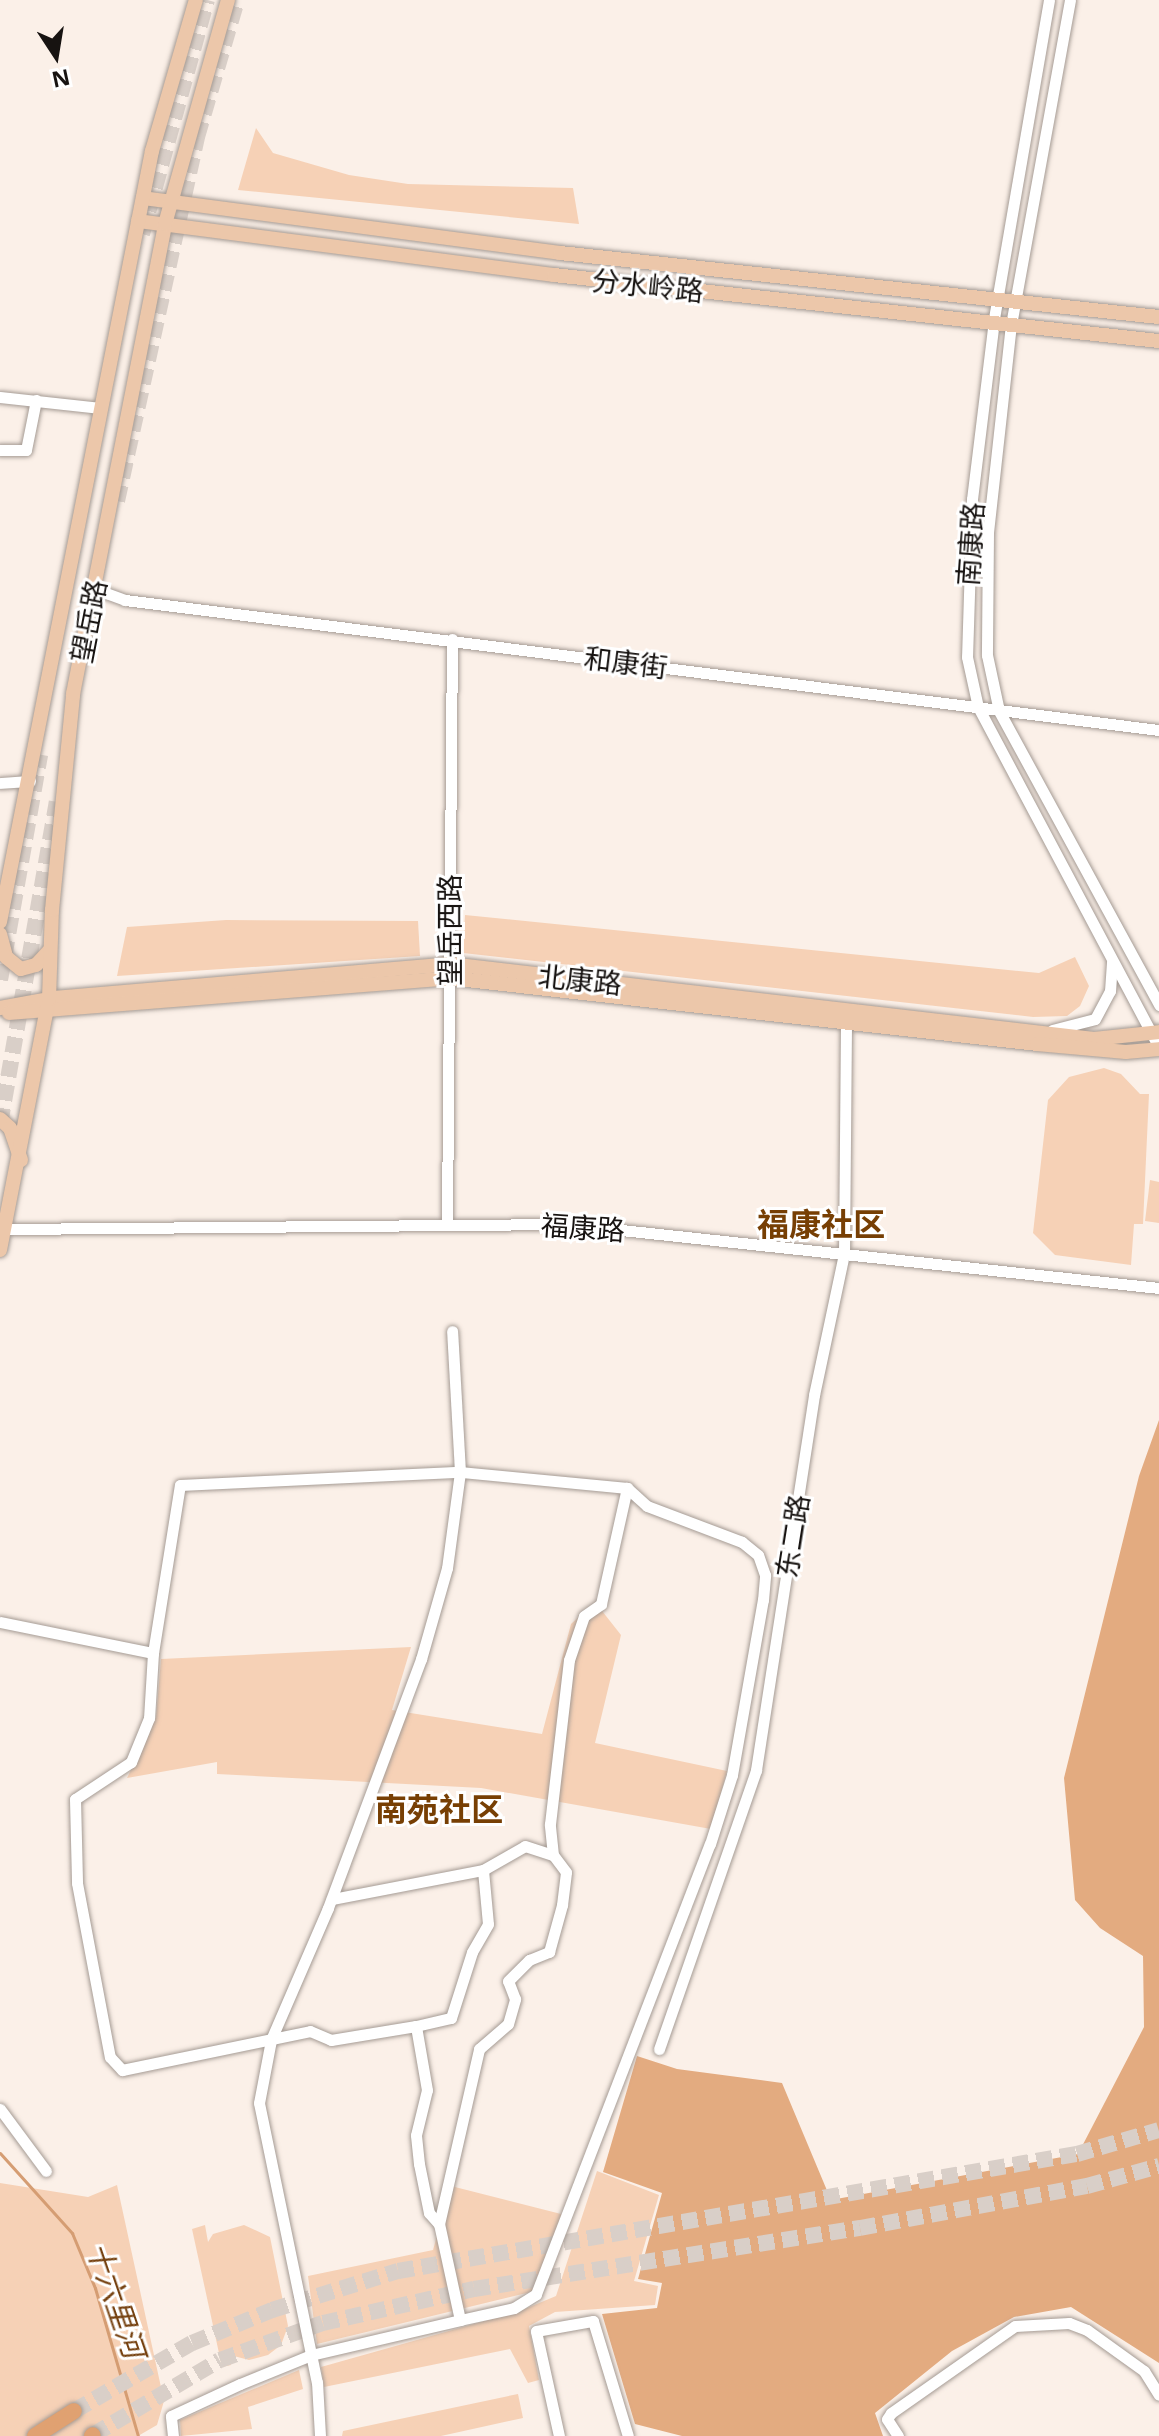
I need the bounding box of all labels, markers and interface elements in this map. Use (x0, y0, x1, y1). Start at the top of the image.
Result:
north arrow (16, 16, 96, 96)
text: N (49, 63, 73, 96)
street label: 分水岭路 (591, 262, 705, 308)
street label: 南康路 (950, 501, 990, 587)
street label: 望岳路 (63, 577, 113, 665)
street label: 和康街 (582, 640, 670, 684)
street label: 望岳西路 (432, 874, 466, 986)
street label: 北康路 (536, 958, 624, 1000)
district label: 福康社区 (757, 1205, 885, 1243)
street label: 福康路 (540, 1207, 626, 1247)
street label: 东二路 (769, 1492, 815, 1580)
district label: 南苑社区 (375, 1790, 503, 1828)
water label: 十六里河 (79, 2237, 153, 2363)

